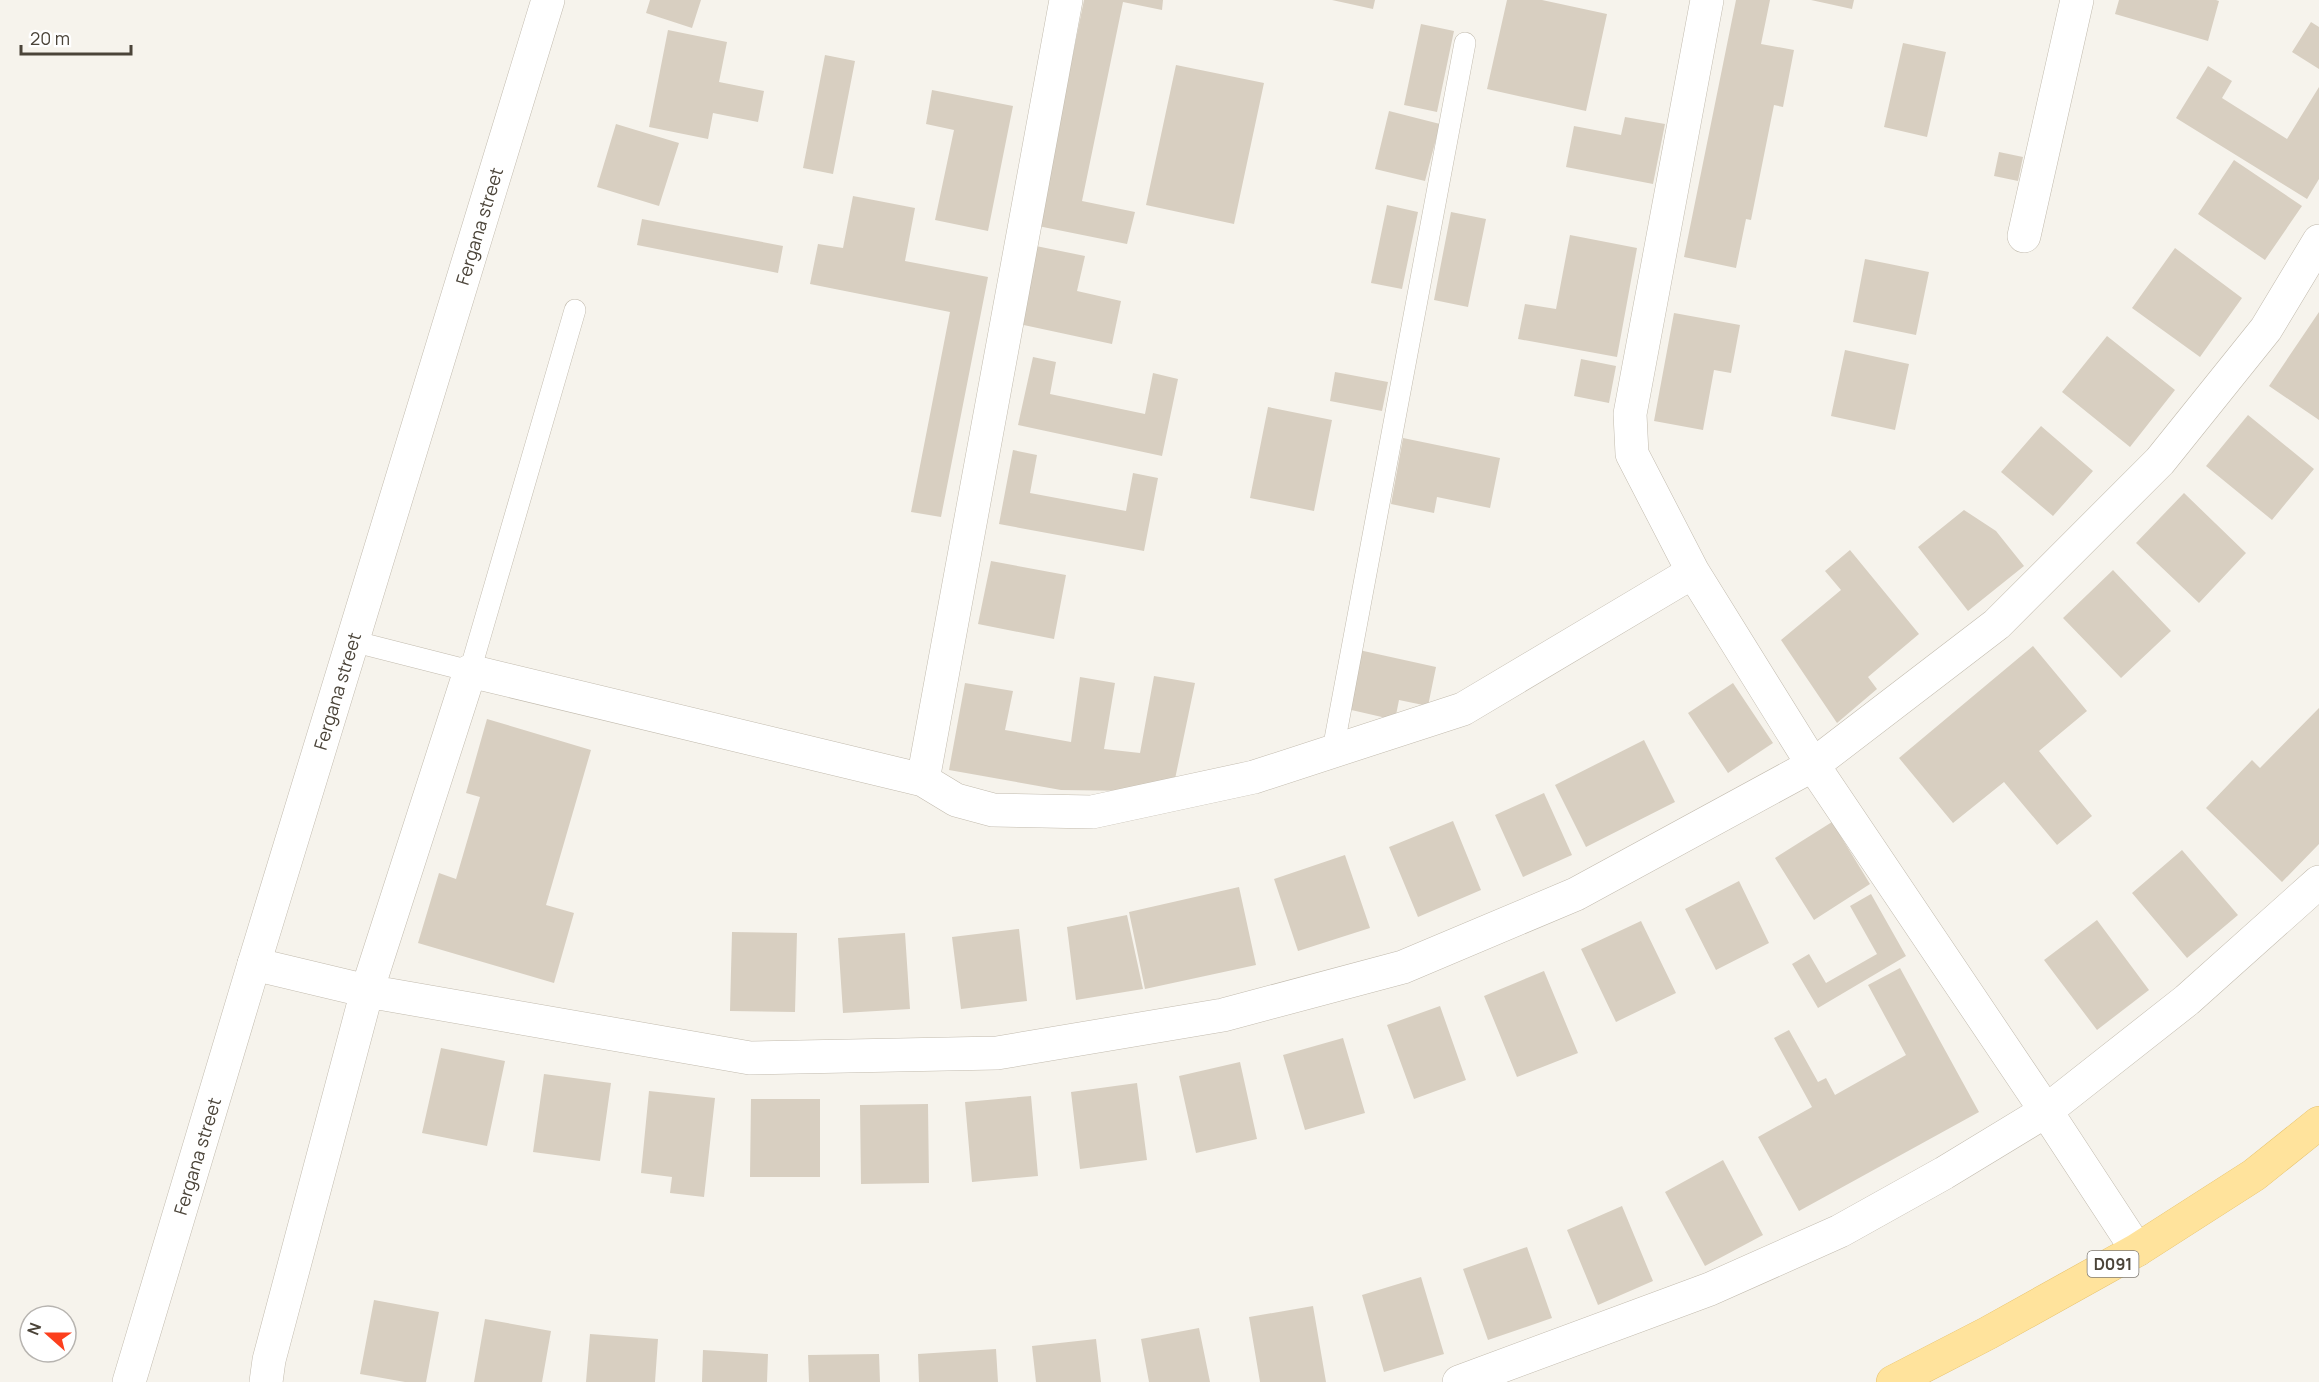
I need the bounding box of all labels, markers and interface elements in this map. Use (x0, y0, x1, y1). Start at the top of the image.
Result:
scale bar (21, 18, 130, 56)
text: 20 m (30, 26, 70, 50)
street label: Fergana street (450, 164, 508, 288)
street label: Fergana street (308, 629, 366, 753)
street label: Fergana street (168, 1094, 226, 1218)
road number: D091 (2088, 1251, 2138, 1277)
north arrow (18, 1304, 78, 1364)
text: N (22, 1319, 46, 1338)

